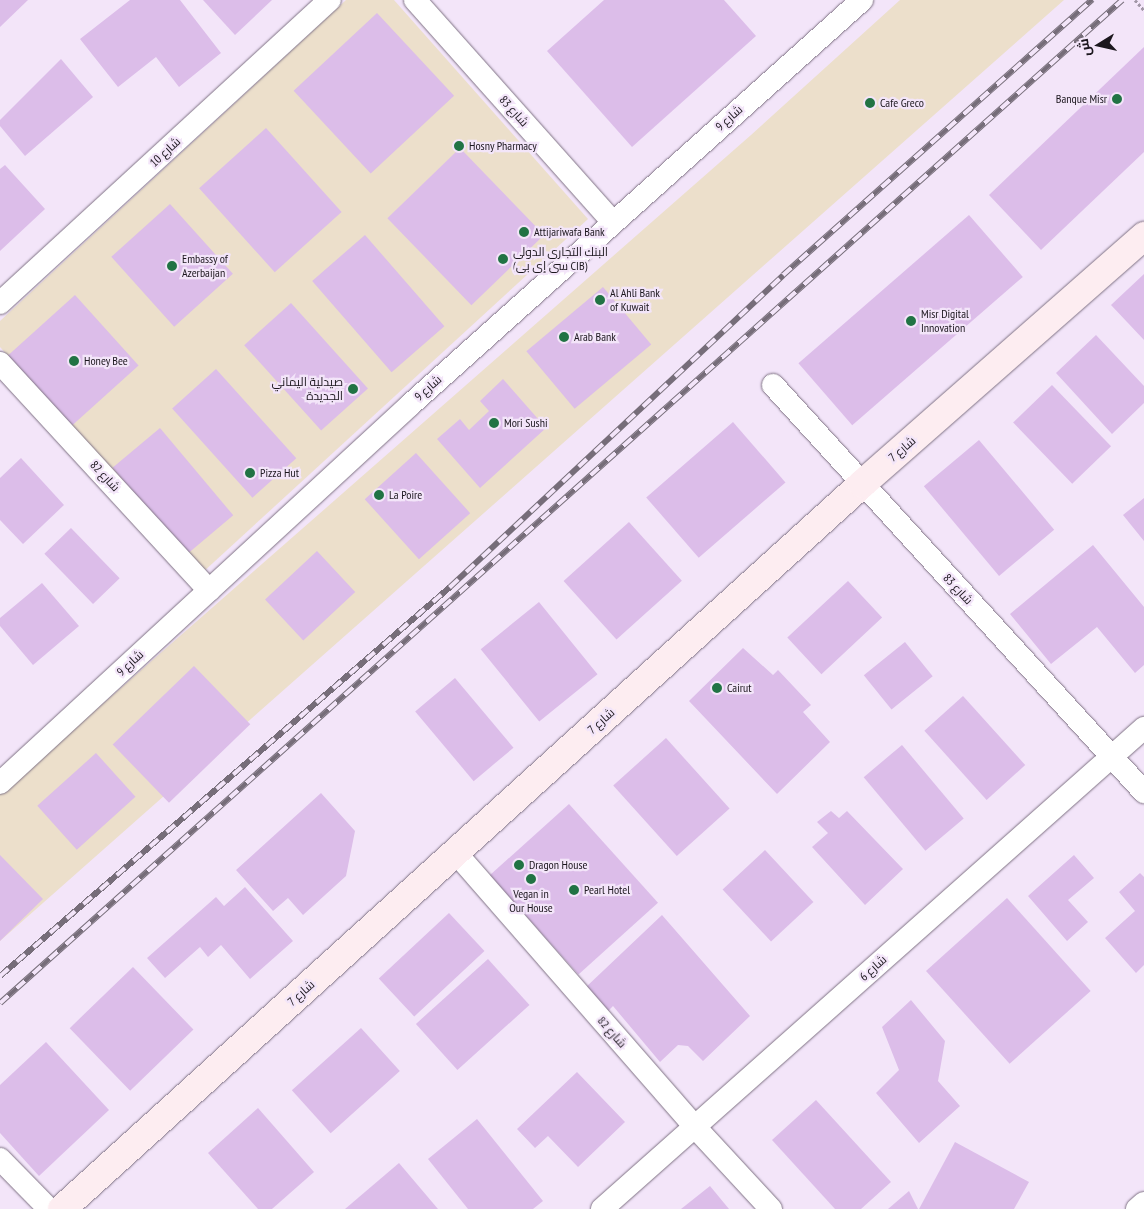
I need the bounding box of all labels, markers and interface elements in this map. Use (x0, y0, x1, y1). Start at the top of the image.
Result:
north arrow (1074, 20, 1124, 70)
text: ش (1074, 37, 1095, 58)
place label: Banque Misr (1056, 92, 1107, 106)
street label: شارع 83 (496, 93, 532, 129)
marker: Banque Misr (1111, 93, 1123, 105)
place label: Cafe Greco (880, 96, 924, 110)
marker: Cafe Greco (864, 97, 876, 109)
street label: شارع 9 (713, 102, 745, 134)
street label: شارع 10 (147, 134, 183, 170)
place label: Hosny Pharmacy (469, 139, 537, 153)
marker: Hosny Pharmacy (453, 140, 465, 152)
place label: Attijariwafa Bank (534, 225, 605, 239)
marker: Attijariwafa Bank (518, 226, 530, 238)
place label: البنك التجارى الدولى (سى إى بى CIB) (513, 245, 608, 273)
place label: Embassy of Azerbaijan (182, 252, 228, 280)
marker: البنك التجارى الدولى (سى إى بى CIB) (497, 253, 509, 265)
marker: Embassy of Azerbaijan (166, 260, 178, 272)
place label: Al Ahli Bank of Kuwait (610, 286, 660, 314)
marker: Al Ahli Bank of Kuwait (594, 294, 606, 306)
place label: Misr Digital Innovation (921, 307, 969, 335)
marker: Misr Digital Innovation (905, 315, 917, 327)
place label: Arab Bank (574, 330, 616, 344)
marker: Arab Bank (558, 331, 570, 343)
place label: Honey Bee (84, 354, 128, 368)
marker: Honey Bee (68, 355, 80, 367)
street label: شارع 9 (412, 372, 444, 404)
place label: صيدلية اليماني الجديدة (271, 375, 343, 403)
marker: صيدلية اليماني الجديدة (347, 383, 359, 395)
place label: Mori Sushi (504, 416, 548, 430)
marker: Mori Sushi (488, 417, 500, 429)
street label: شارع 7 (886, 433, 918, 465)
street label: شارع 82 (87, 458, 123, 494)
place label: Pizza Hut (260, 466, 299, 480)
marker: Pizza Hut (244, 467, 256, 479)
place label: La Poire (389, 488, 422, 502)
marker: La Poire (373, 489, 385, 501)
street label: شارع 83 (940, 571, 976, 607)
street label: شارع 9 (114, 647, 146, 679)
place label: Cairut (727, 681, 752, 695)
marker: Cairut (711, 682, 723, 694)
street label: شارع 7 (585, 705, 617, 737)
place label: Dragon House (529, 858, 587, 872)
marker: Dragon House (513, 859, 525, 871)
marker: Vegan in Our House (525, 873, 537, 885)
place label: Pearl Hotel (584, 883, 630, 897)
marker: Pearl Hotel (568, 884, 580, 896)
place label: Vegan in Our House (509, 887, 553, 915)
street label: شارع 6 (857, 952, 889, 984)
street label: شارع 7 (285, 977, 317, 1009)
street label: شارع 82 (595, 1013, 629, 1051)

